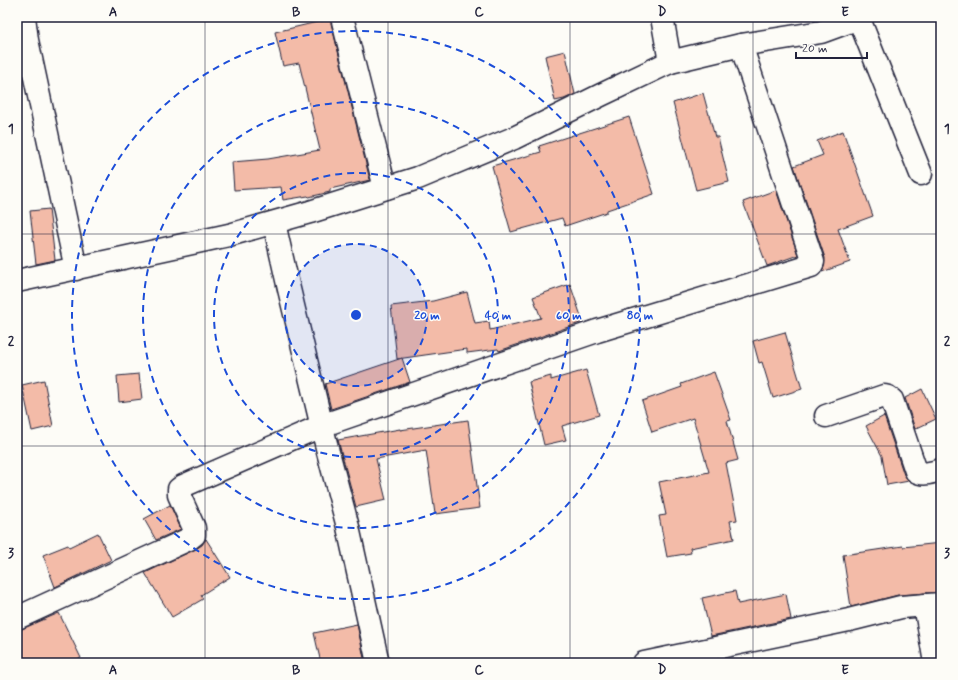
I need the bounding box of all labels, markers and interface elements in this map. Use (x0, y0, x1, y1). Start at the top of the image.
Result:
text: A (109, 4, 117, 21)
text: B (292, 4, 301, 21)
text: C (474, 4, 484, 21)
text: D (658, 4, 667, 21)
text: E (841, 4, 849, 21)
scale bar (796, 34, 867, 60)
text: 20 m (802, 41, 828, 57)
text: 1 (8, 121, 14, 138)
text: 1 (944, 121, 950, 138)
centre of rings (349, 308, 363, 322)
text: 20 m (414, 308, 440, 324)
text: 40 m (485, 308, 512, 324)
text: 60 m (556, 308, 582, 324)
text: 80 m (627, 308, 654, 324)
text: 2 (8, 333, 15, 350)
text: 2 (944, 333, 951, 350)
text: 3 (8, 545, 14, 562)
text: 3 (944, 545, 950, 562)
text: A (109, 662, 117, 679)
text: B (292, 662, 301, 679)
text: C (474, 662, 484, 679)
text: D (658, 662, 667, 679)
text: E (841, 662, 849, 679)

